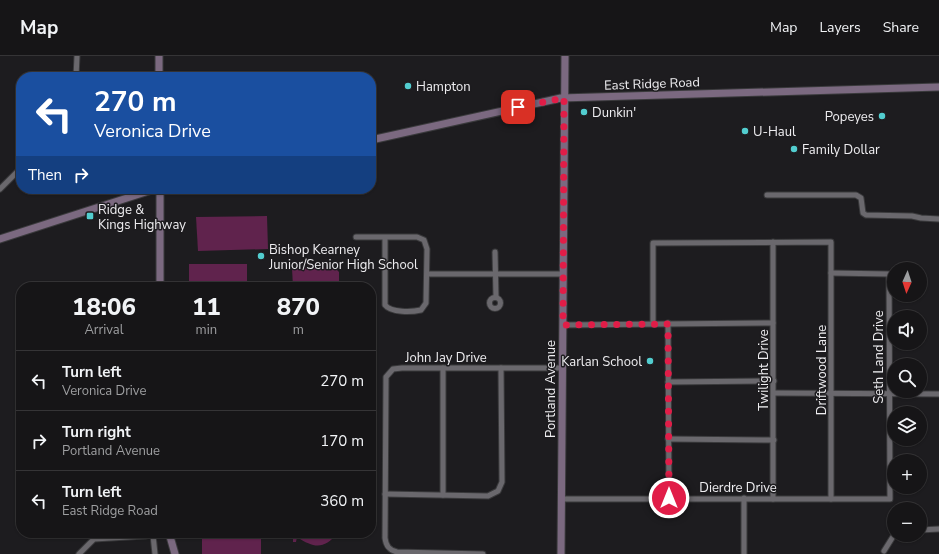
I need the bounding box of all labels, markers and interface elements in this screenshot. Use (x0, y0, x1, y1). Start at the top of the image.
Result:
text: Map (20, 15, 58, 41)
text: Map (770, 18, 797, 37)
text: Layers (819, 18, 861, 37)
text: Share (883, 18, 919, 37)
street label: East Ridge Road (604, 73, 700, 95)
place label: Hampton (416, 78, 471, 96)
marker: Hampton (403, 81, 413, 91)
text: 270 m (94, 83, 177, 121)
icon: left (28, 88, 80, 140)
pin (501, 90, 535, 124)
icon: arrive (507, 96, 529, 118)
place label: Dunkin' (592, 104, 636, 122)
marker: Dunkin' (579, 107, 589, 117)
place label: Popeyes (825, 108, 874, 126)
marker: Popeyes (877, 111, 887, 121)
text: Veronica Drive (94, 119, 211, 143)
place label: U-Haul (753, 123, 796, 141)
marker: U-Haul (740, 126, 750, 136)
place label: Family Dollar (802, 141, 880, 159)
marker: Family Dollar (789, 144, 799, 154)
icon: right (70, 164, 92, 186)
text: Then (28, 165, 62, 185)
place label: Ridge & Kings Highway (98, 201, 186, 234)
marker: Ridge & Kings Highway (85, 211, 95, 221)
place label: Bishop Kearney Junior/Senior High School (268, 241, 418, 274)
marker: Bishop Kearney Junior/Senior High School (256, 251, 266, 261)
north arrow (887, 262, 927, 302)
map controls (887, 262, 927, 542)
text: 18:06 (72, 291, 136, 323)
text: 11 (192, 291, 221, 323)
text: 870 (277, 291, 320, 323)
street label: Seth Land Drive (870, 310, 888, 404)
button: sound (887, 310, 927, 350)
text: Arrival (84, 321, 124, 339)
text: min (196, 321, 217, 339)
text: m (293, 321, 304, 339)
street label: Driftwood Lane (813, 325, 831, 415)
street label: Twilight Drive (755, 329, 773, 411)
street label: Portland Avenue (542, 340, 560, 438)
street label: John Jay Drive (404, 349, 487, 367)
place label: Karlan School (561, 353, 642, 371)
marker: Karlan School (645, 356, 655, 366)
button: search (887, 358, 927, 398)
text: Turn left (62, 362, 121, 382)
icon: left (28, 370, 50, 392)
text: 270 m (320, 371, 364, 391)
text: Veronica Drive (62, 382, 146, 400)
button: layers (887, 406, 927, 446)
text: Turn right (62, 422, 131, 442)
icon: right (28, 430, 50, 452)
text: 170 m (320, 431, 364, 451)
text: Portland Avenue (62, 442, 160, 460)
button: + (887, 454, 927, 494)
position arrow (648, 477, 690, 519)
street label: Dierdre Drive (699, 479, 777, 497)
text: Turn left (62, 482, 121, 502)
icon: left (28, 490, 50, 512)
text: 360 m (320, 491, 364, 511)
text: East Ridge Road (62, 502, 158, 520)
button: − (887, 502, 927, 542)

